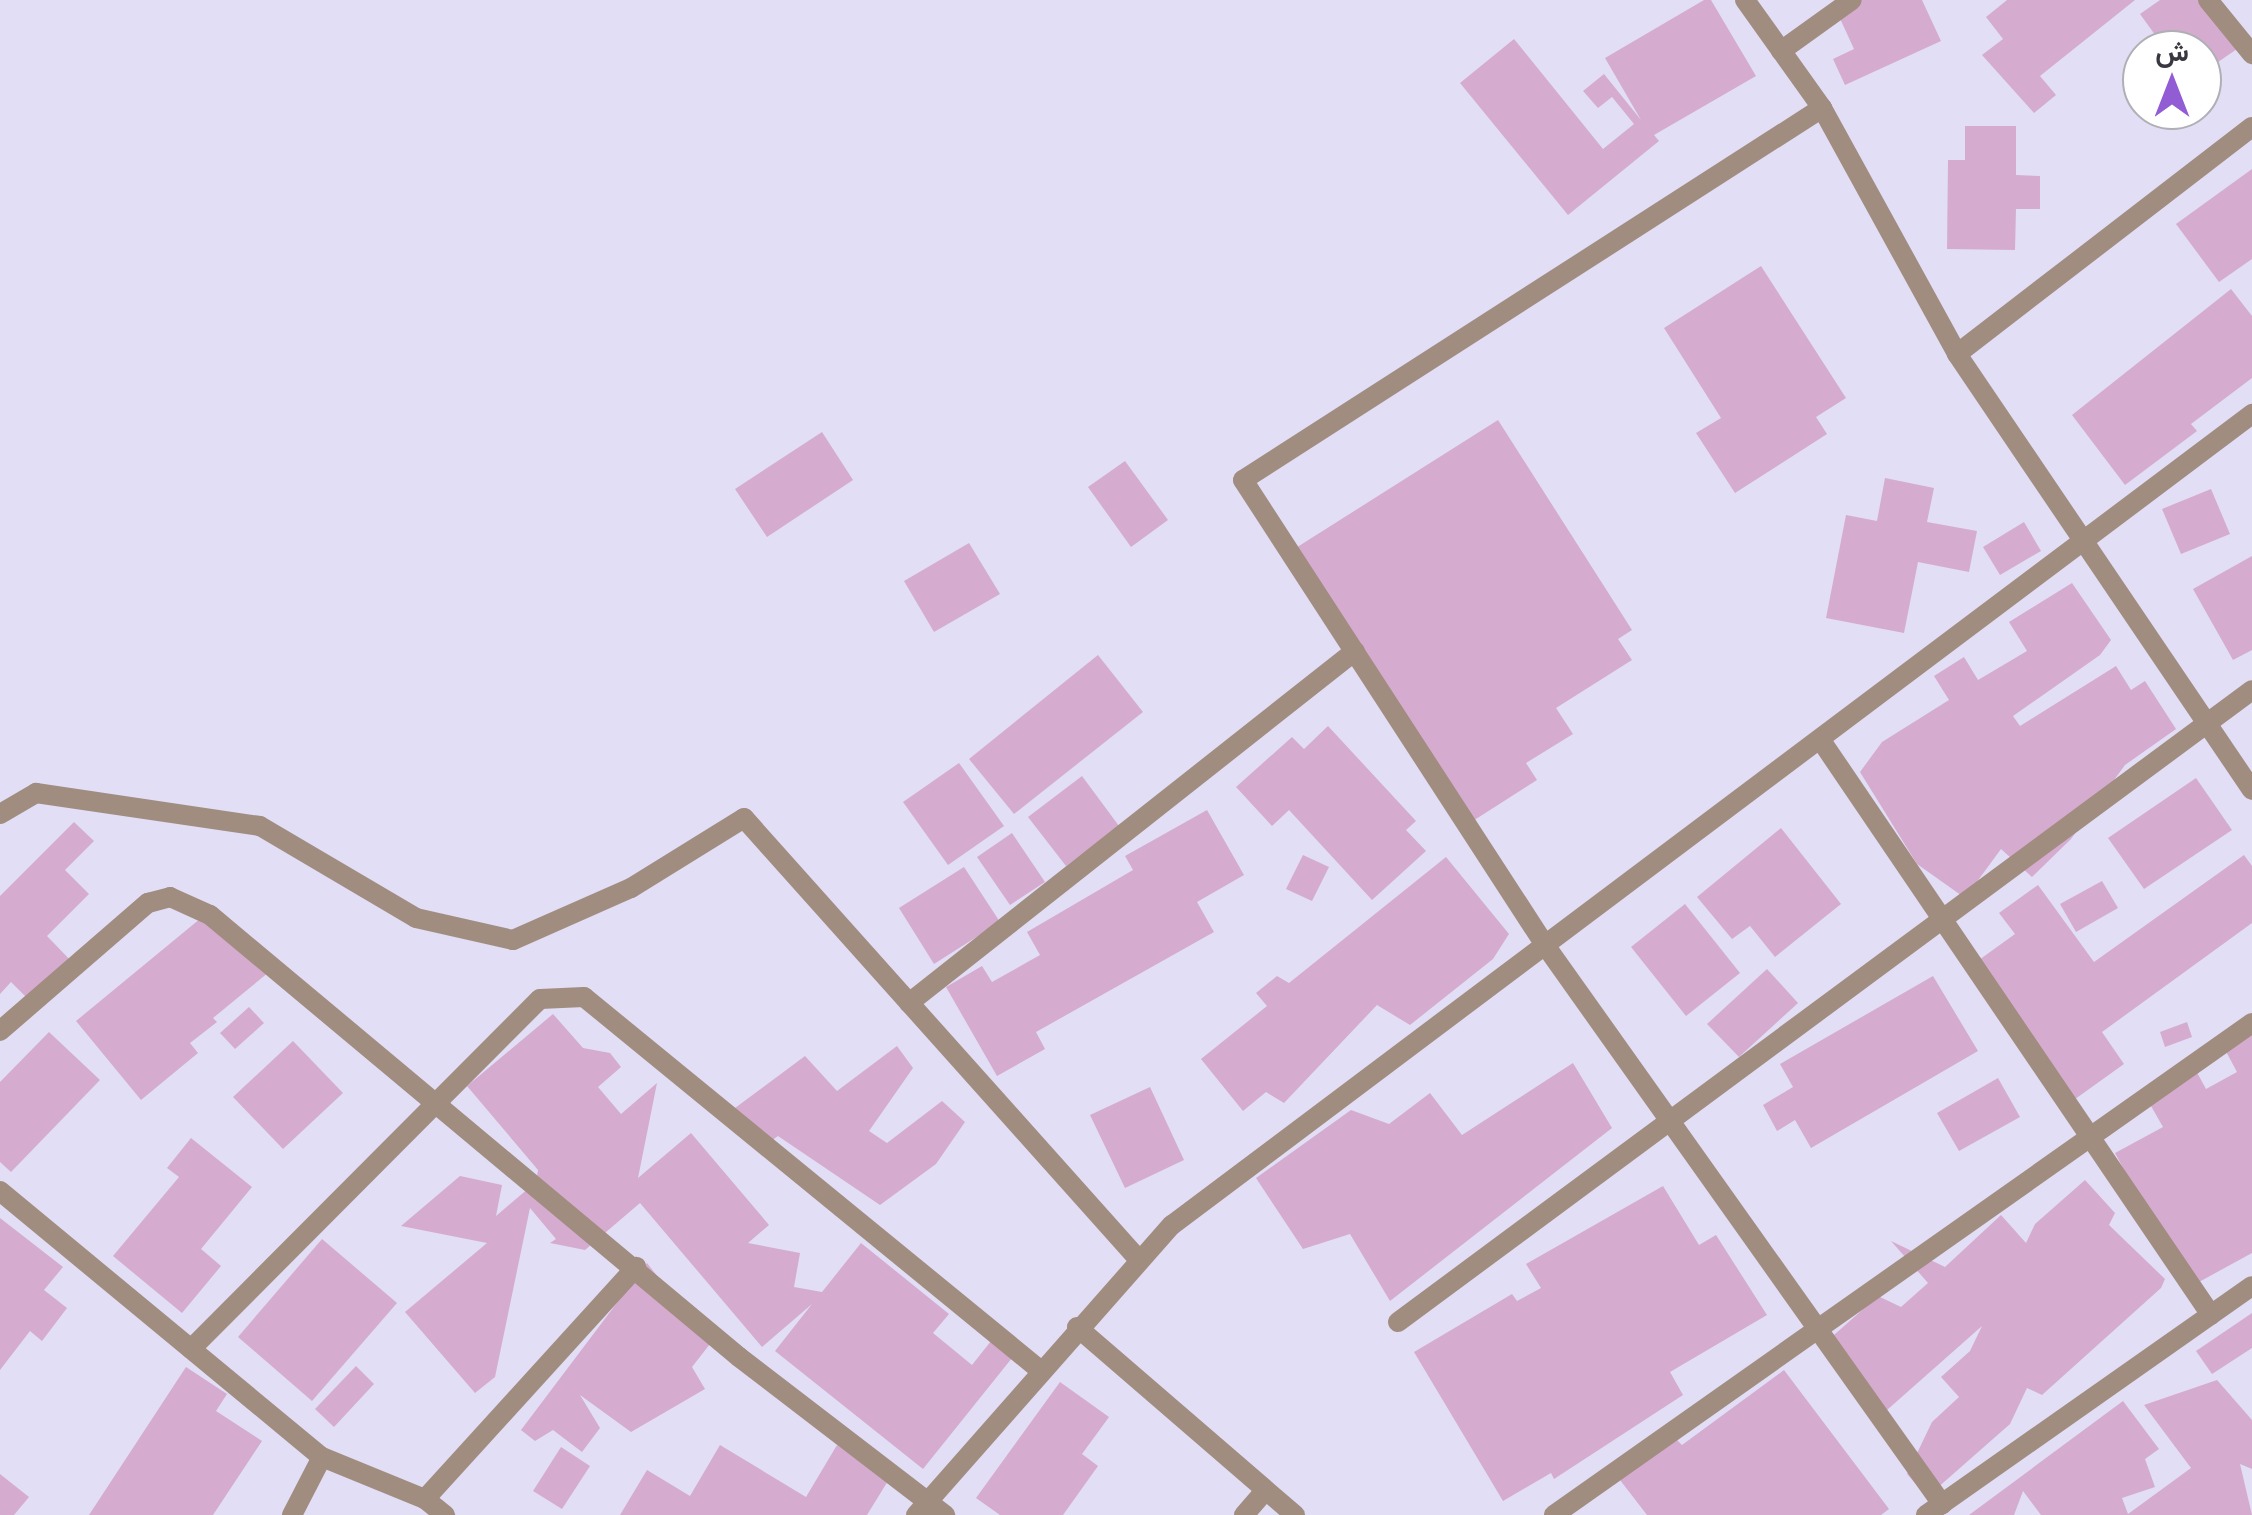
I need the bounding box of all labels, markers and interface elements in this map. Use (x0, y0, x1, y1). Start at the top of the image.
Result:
north arrow (2122, 30, 2222, 130)
text: ش (2155, 35, 2189, 69)

